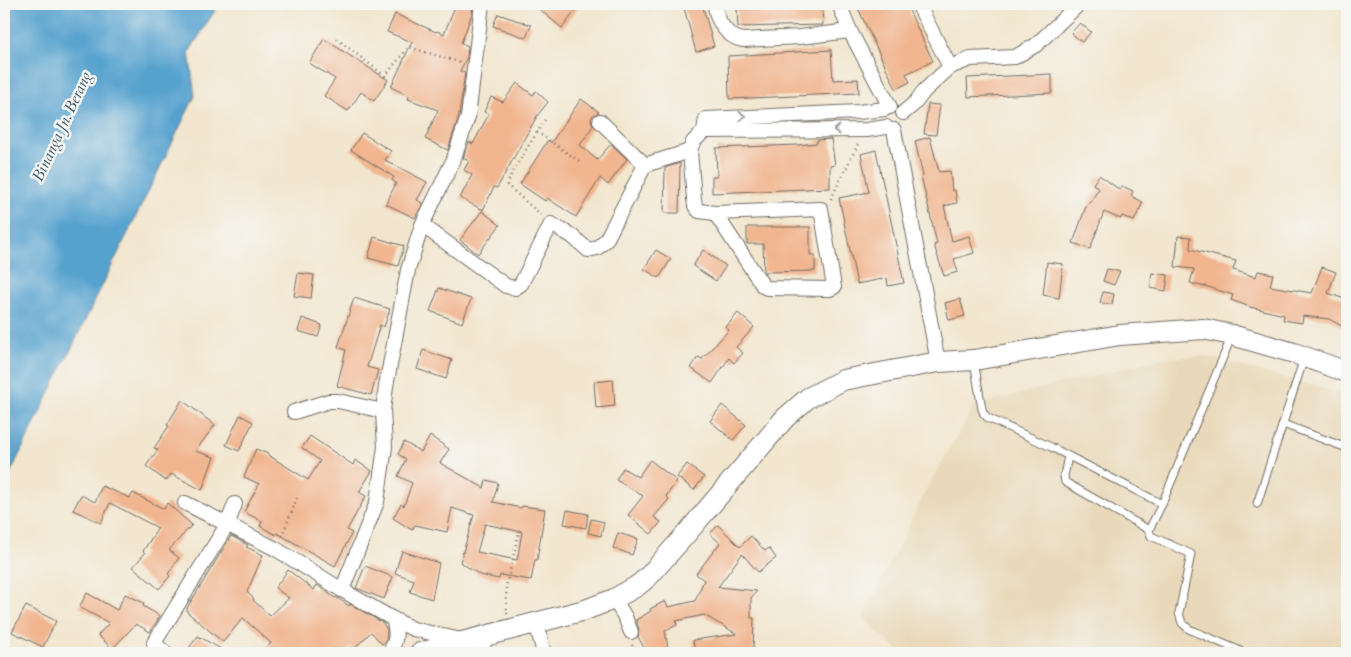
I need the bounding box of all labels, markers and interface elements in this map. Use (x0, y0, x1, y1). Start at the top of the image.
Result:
water label: Binanga Jn. Berang (27, 67, 97, 185)
one-way arrow (738, 111, 746, 122)
one-way arrow (833, 125, 841, 135)

